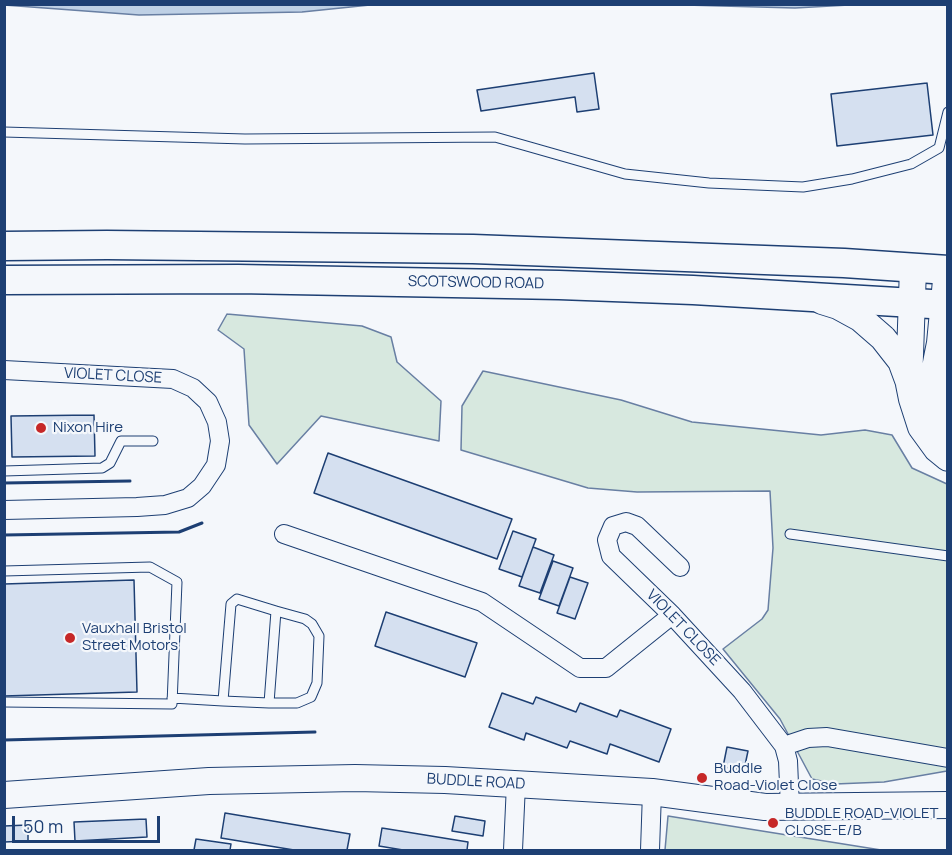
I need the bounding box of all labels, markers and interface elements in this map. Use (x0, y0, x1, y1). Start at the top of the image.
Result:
street label: SCOTSWOOD ROAD (408, 273, 544, 293)
street label: VIOLET CLOSE (63, 364, 163, 388)
place label: Nixon Hire (53, 419, 123, 437)
marker: Nixon Hire (34, 421, 48, 435)
street label: VIOLET CLOSE (642, 586, 724, 670)
place label: Vauxhall Bristol Street Motors (82, 620, 187, 655)
marker: Vauxhall Bristol Street Motors (63, 631, 77, 645)
place label: Buddle Road-Violet Close (714, 760, 837, 795)
street label: BUDDLE ROAD (426, 770, 526, 794)
marker: Buddle Road-Violet Close (695, 771, 709, 785)
scale bar (15, 804, 164, 842)
place label: BUDDLE ROAD-VIOLET CLOSE-E/B (785, 805, 939, 840)
text: 50 m (23, 814, 63, 838)
marker: BUDDLE ROAD-VIOLET CLOSE-E/B (766, 816, 780, 830)

